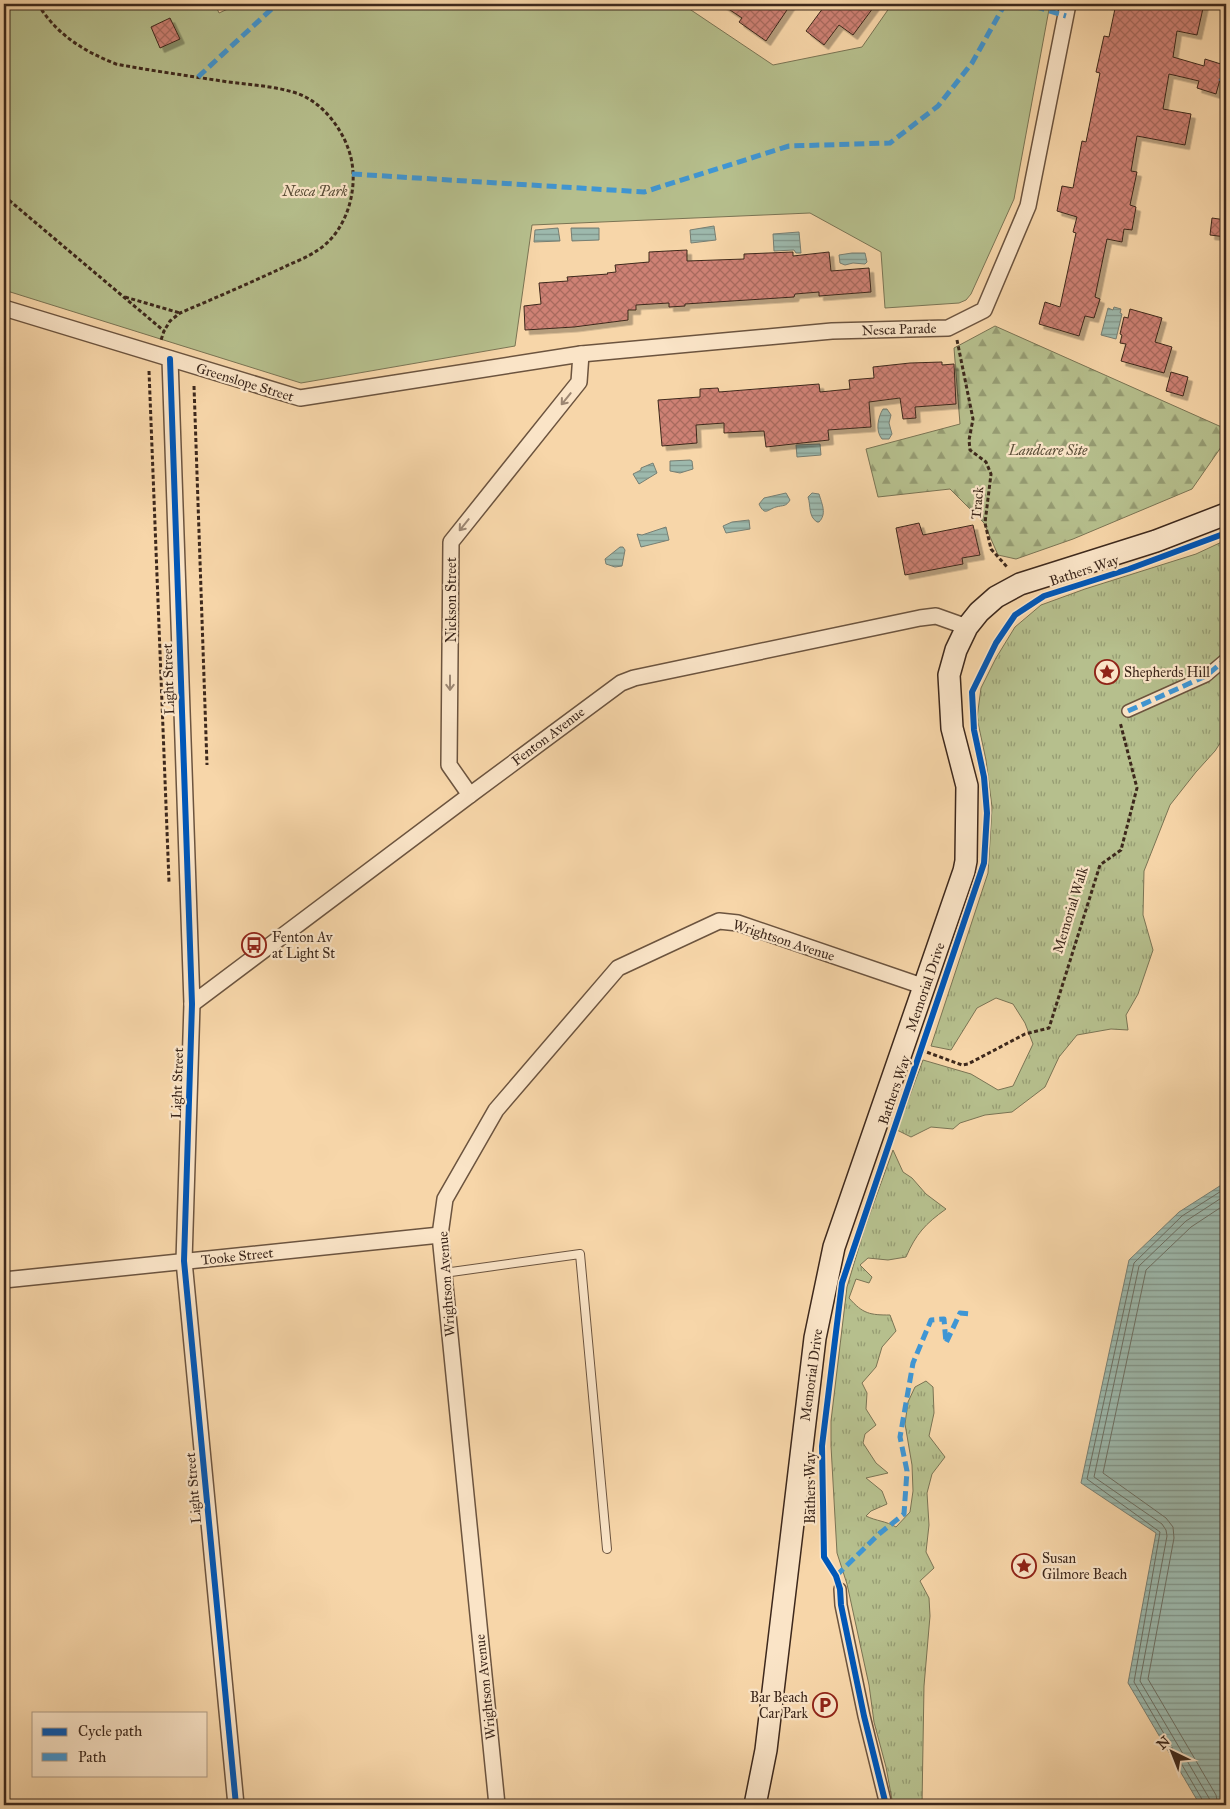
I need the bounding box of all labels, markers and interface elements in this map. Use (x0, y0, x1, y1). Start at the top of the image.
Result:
park label: Nesca Park (281, 183, 348, 200)
street label: Nesca Parade (861, 320, 937, 339)
street label: Greenslope Street (194, 360, 296, 405)
one-way arrow (560, 392, 571, 405)
park label: Landcare Site (1008, 442, 1088, 459)
street label: Track (968, 485, 987, 520)
one-way arrow (459, 518, 470, 531)
street label: Bathers Way (1047, 551, 1121, 590)
street label: Nickson Street (443, 557, 460, 643)
street label: Light Street (159, 643, 178, 715)
place icon: Shepherds Hill (1094, 659, 1120, 685)
place label: Shepherds Hill (1124, 664, 1210, 681)
one-way arrow (445, 674, 455, 691)
street label: Fenton Avenue (508, 703, 588, 769)
street label: Memorial Walk (1049, 864, 1092, 955)
street label: Wrightson Avenue (731, 916, 837, 965)
place label: Fenton Av at Light St (272, 929, 335, 962)
bus stop icon: Fenton Av at Light St (241, 932, 267, 958)
street label: Memorial Drive (902, 940, 949, 1034)
street label: Light Street (168, 1047, 187, 1119)
street label: Bathers Way (875, 1053, 914, 1127)
street label: Wrightson Avenue (434, 1230, 459, 1337)
street label: Tooke Street (200, 1244, 274, 1269)
street label: Memorial Drive (797, 1328, 826, 1422)
street label: Light Street (182, 1452, 205, 1524)
street label: Bathers Way (802, 1452, 819, 1524)
place label: Susan Gilmore Beach (1042, 1550, 1128, 1583)
place icon: Susan Gilmore Beach (1011, 1553, 1037, 1579)
street label: Wrightson Avenue (471, 1633, 499, 1740)
place label: Bar Beach Car Park (750, 1689, 808, 1722)
parking icon: Bar Beach Car Park (812, 1692, 838, 1718)
legend (32, 1712, 208, 1776)
text: Cycle path (78, 1722, 143, 1740)
north arrow (1148, 1726, 1198, 1776)
text: N (1153, 1733, 1174, 1753)
text: Path (78, 1748, 107, 1766)

